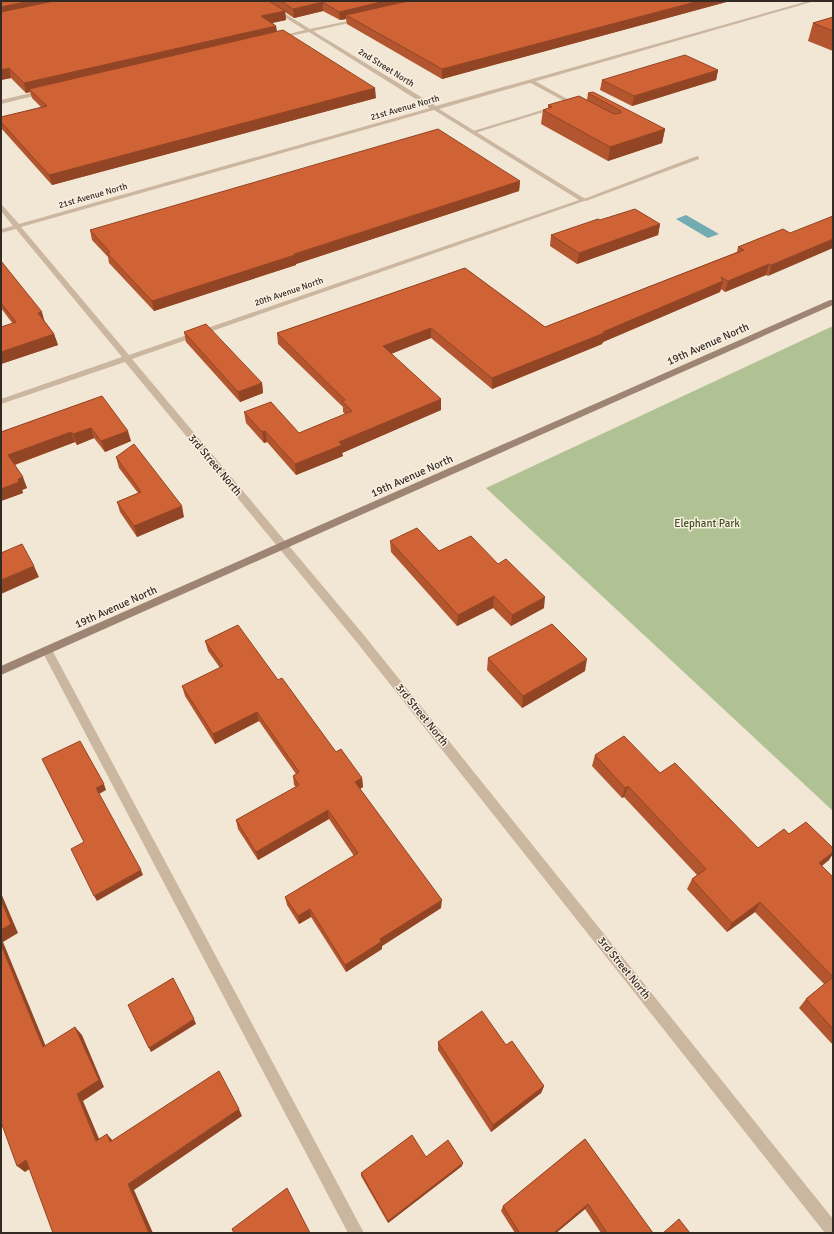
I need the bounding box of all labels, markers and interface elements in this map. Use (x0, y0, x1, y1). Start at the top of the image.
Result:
street label: 2nd Street North (356, 46, 416, 90)
street label: 21st Avenue North (369, 93, 441, 123)
street label: 21st Avenue North (57, 181, 129, 211)
street label: 20th Avenue North (253, 275, 325, 309)
street label: 19th Avenue North (665, 320, 751, 368)
street label: 3rd Street North (185, 432, 245, 498)
street label: 19th Avenue North (369, 452, 455, 500)
park label: Elephant Park (674, 517, 740, 530)
street label: 19th Avenue North (73, 583, 159, 631)
street label: 3rd Street North (393, 681, 451, 749)
street label: 3rd Street North (595, 934, 653, 1002)

